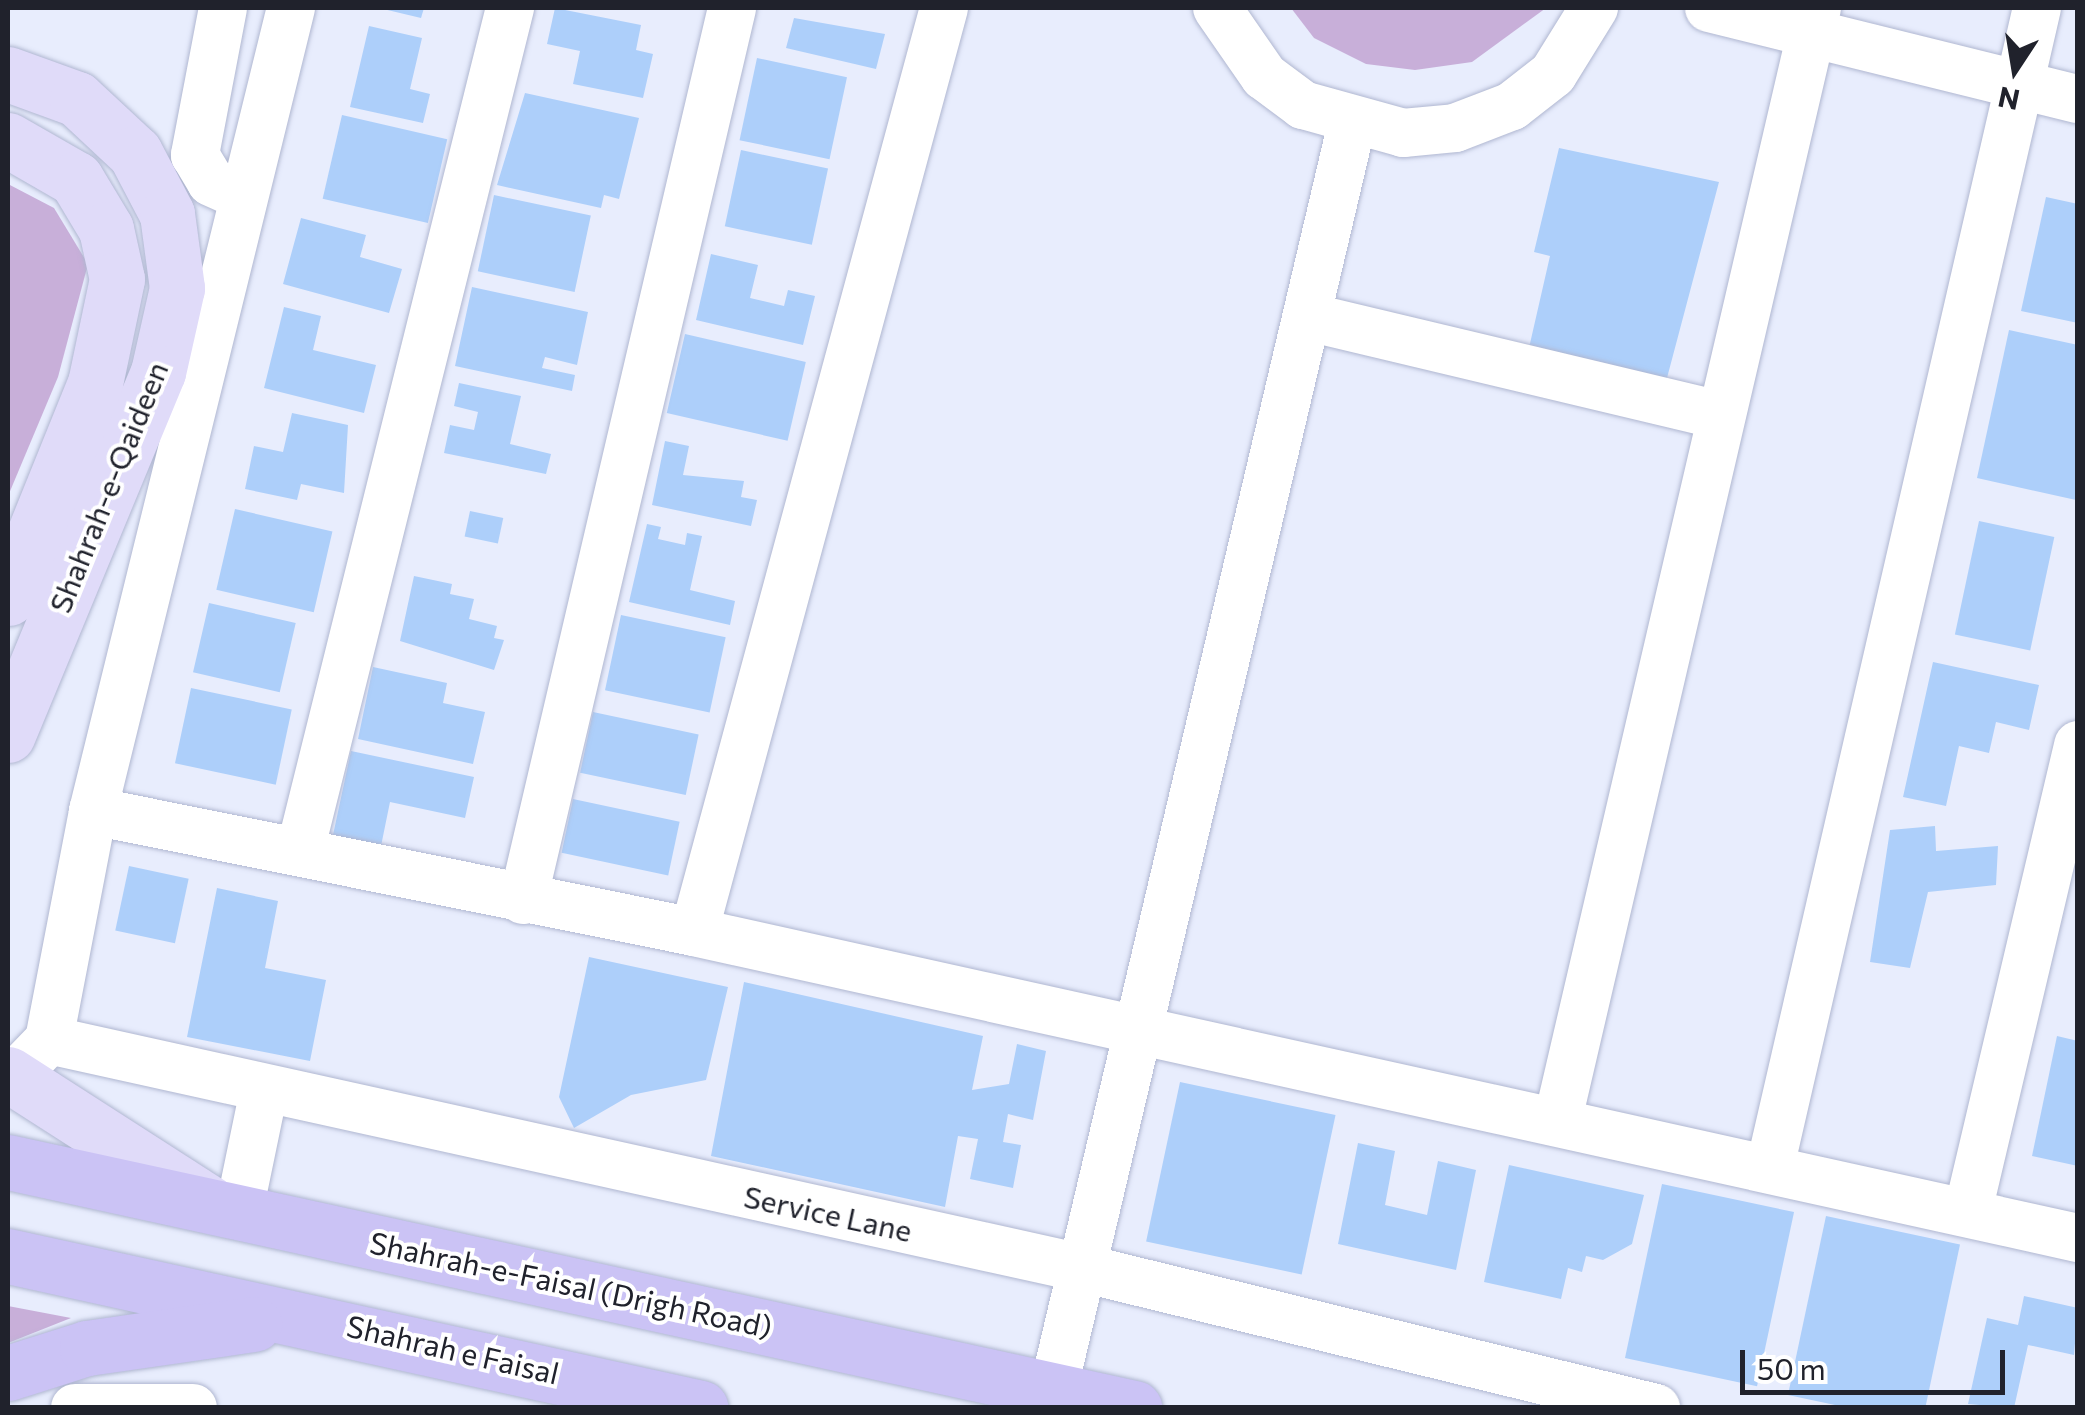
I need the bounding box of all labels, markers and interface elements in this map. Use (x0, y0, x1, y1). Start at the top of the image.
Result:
north arrow (1965, 20, 2065, 120)
text: N (1995, 81, 2023, 118)
street label: Shahrah-e-Qaideen (41, 356, 175, 618)
street label: Service Lane (741, 1178, 915, 1248)
street label: Shahrah-e-Faisal (Drigh Road) (367, 1224, 775, 1344)
street label: Shahrah e Faisal (343, 1307, 563, 1391)
scale bar (1745, 1330, 2010, 1392)
text: 50 m (1757, 1349, 1826, 1386)

